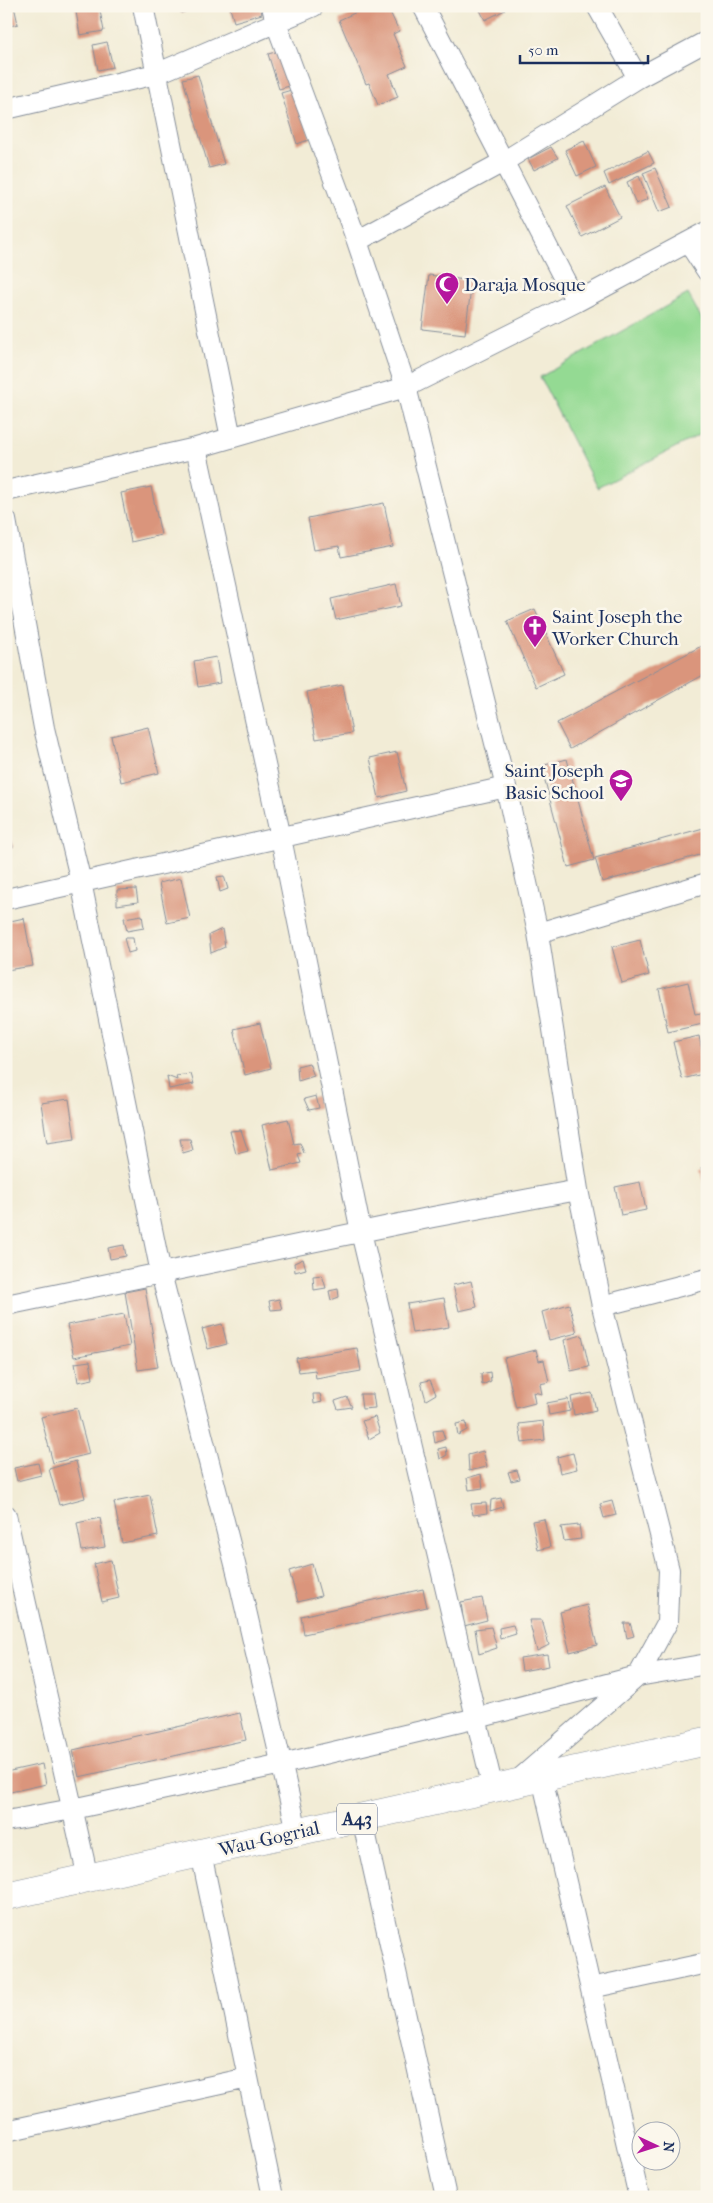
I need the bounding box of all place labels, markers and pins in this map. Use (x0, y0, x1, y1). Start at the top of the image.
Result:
mosque icon: Daraja Mosque (434, 271, 460, 305)
place label: Daraja Mosque (464, 274, 586, 296)
place label: Saint Joseph the Worker Church (551, 606, 682, 650)
church icon: Saint Joseph the Worker Church (522, 614, 548, 648)
place label: Saint Joseph Basic School (504, 760, 604, 804)
school or university icon: Saint Joseph Basic School (608, 768, 634, 802)

